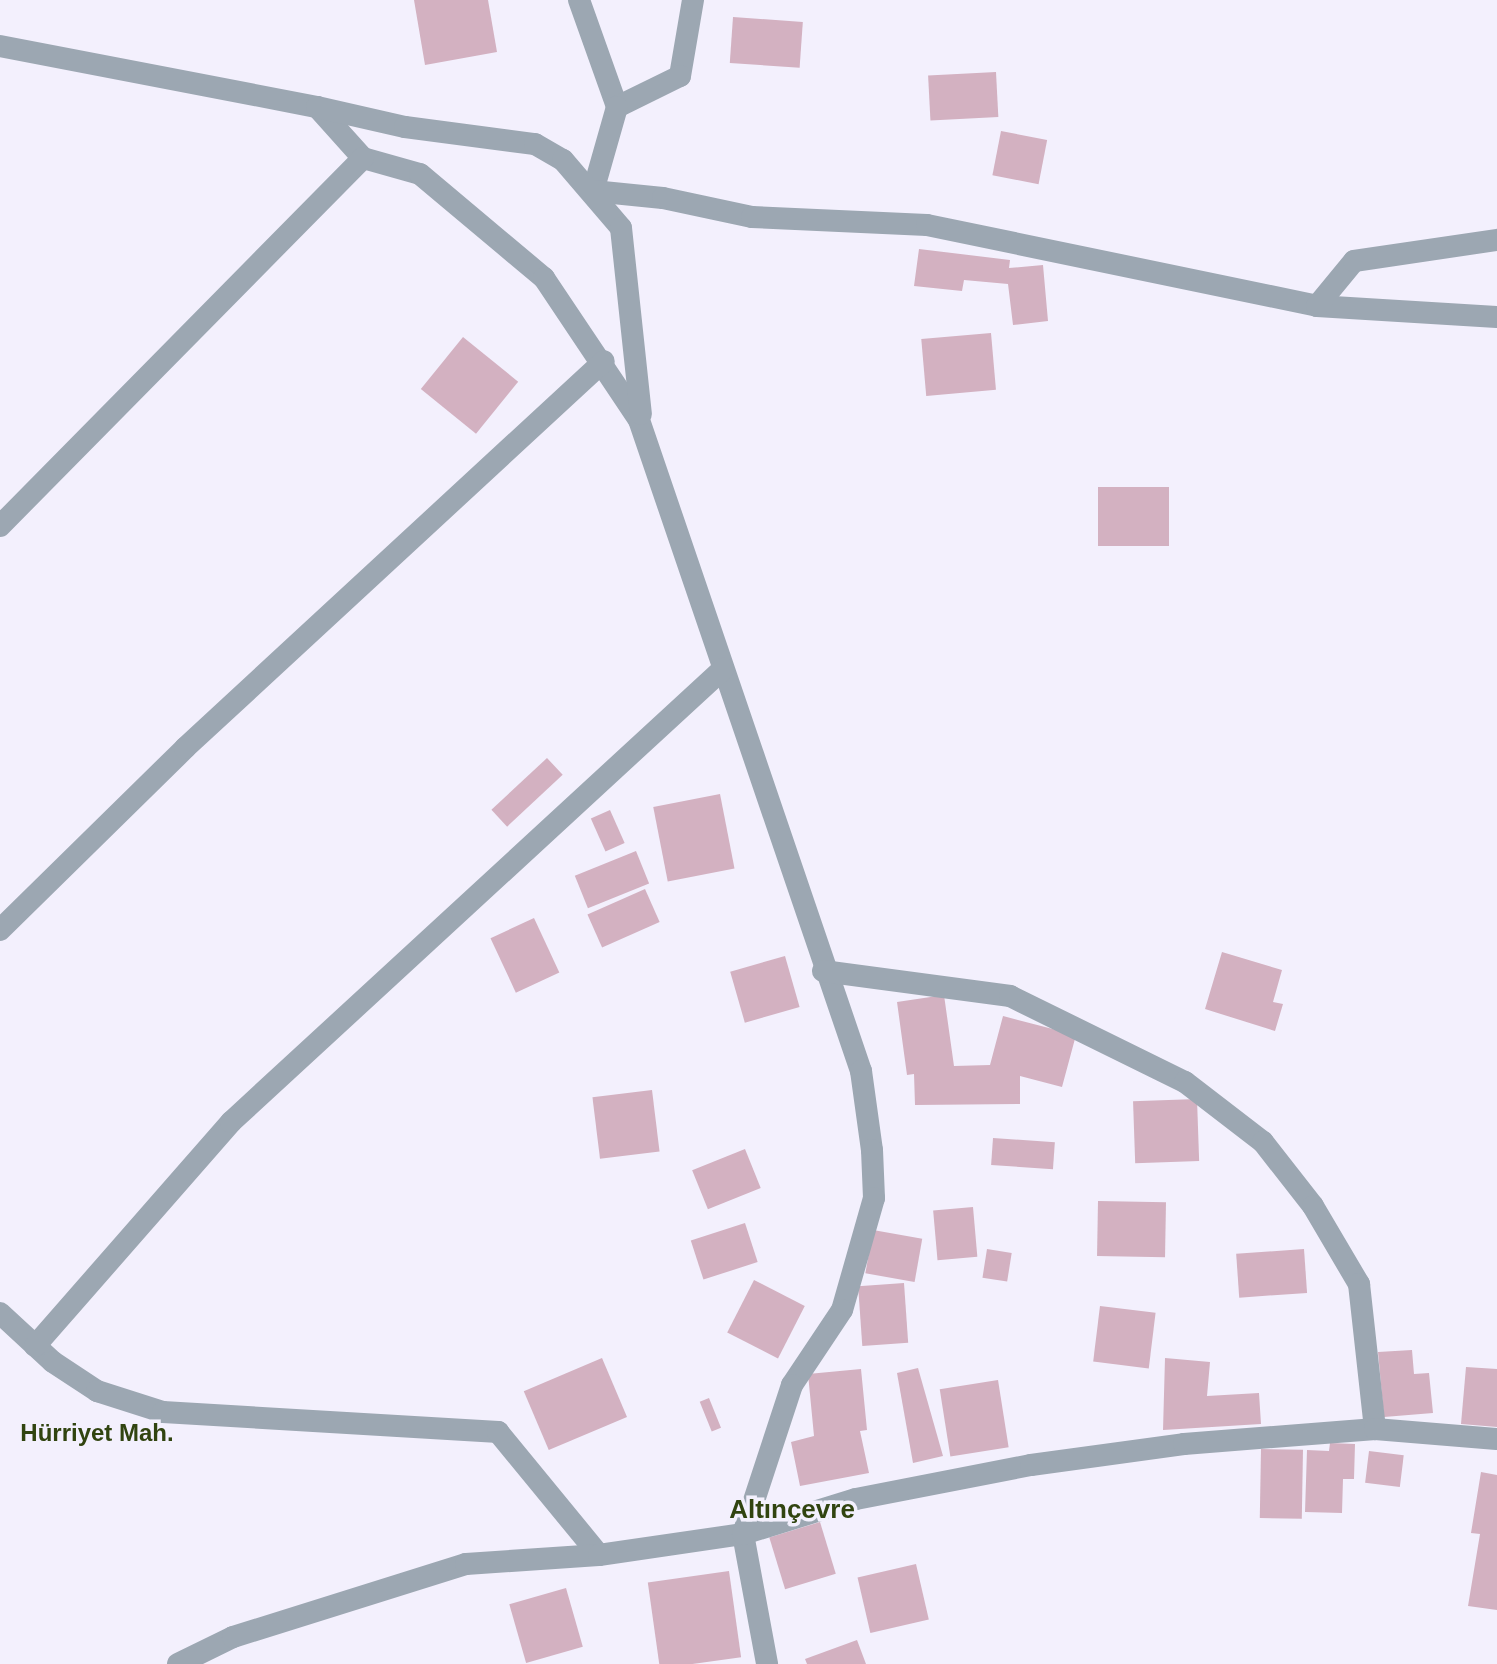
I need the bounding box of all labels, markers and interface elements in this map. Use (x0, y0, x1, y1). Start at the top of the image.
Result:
district label: Hürriyet Mah. (20, 1419, 174, 1447)
district label: Altınçevre (729, 1494, 855, 1526)

